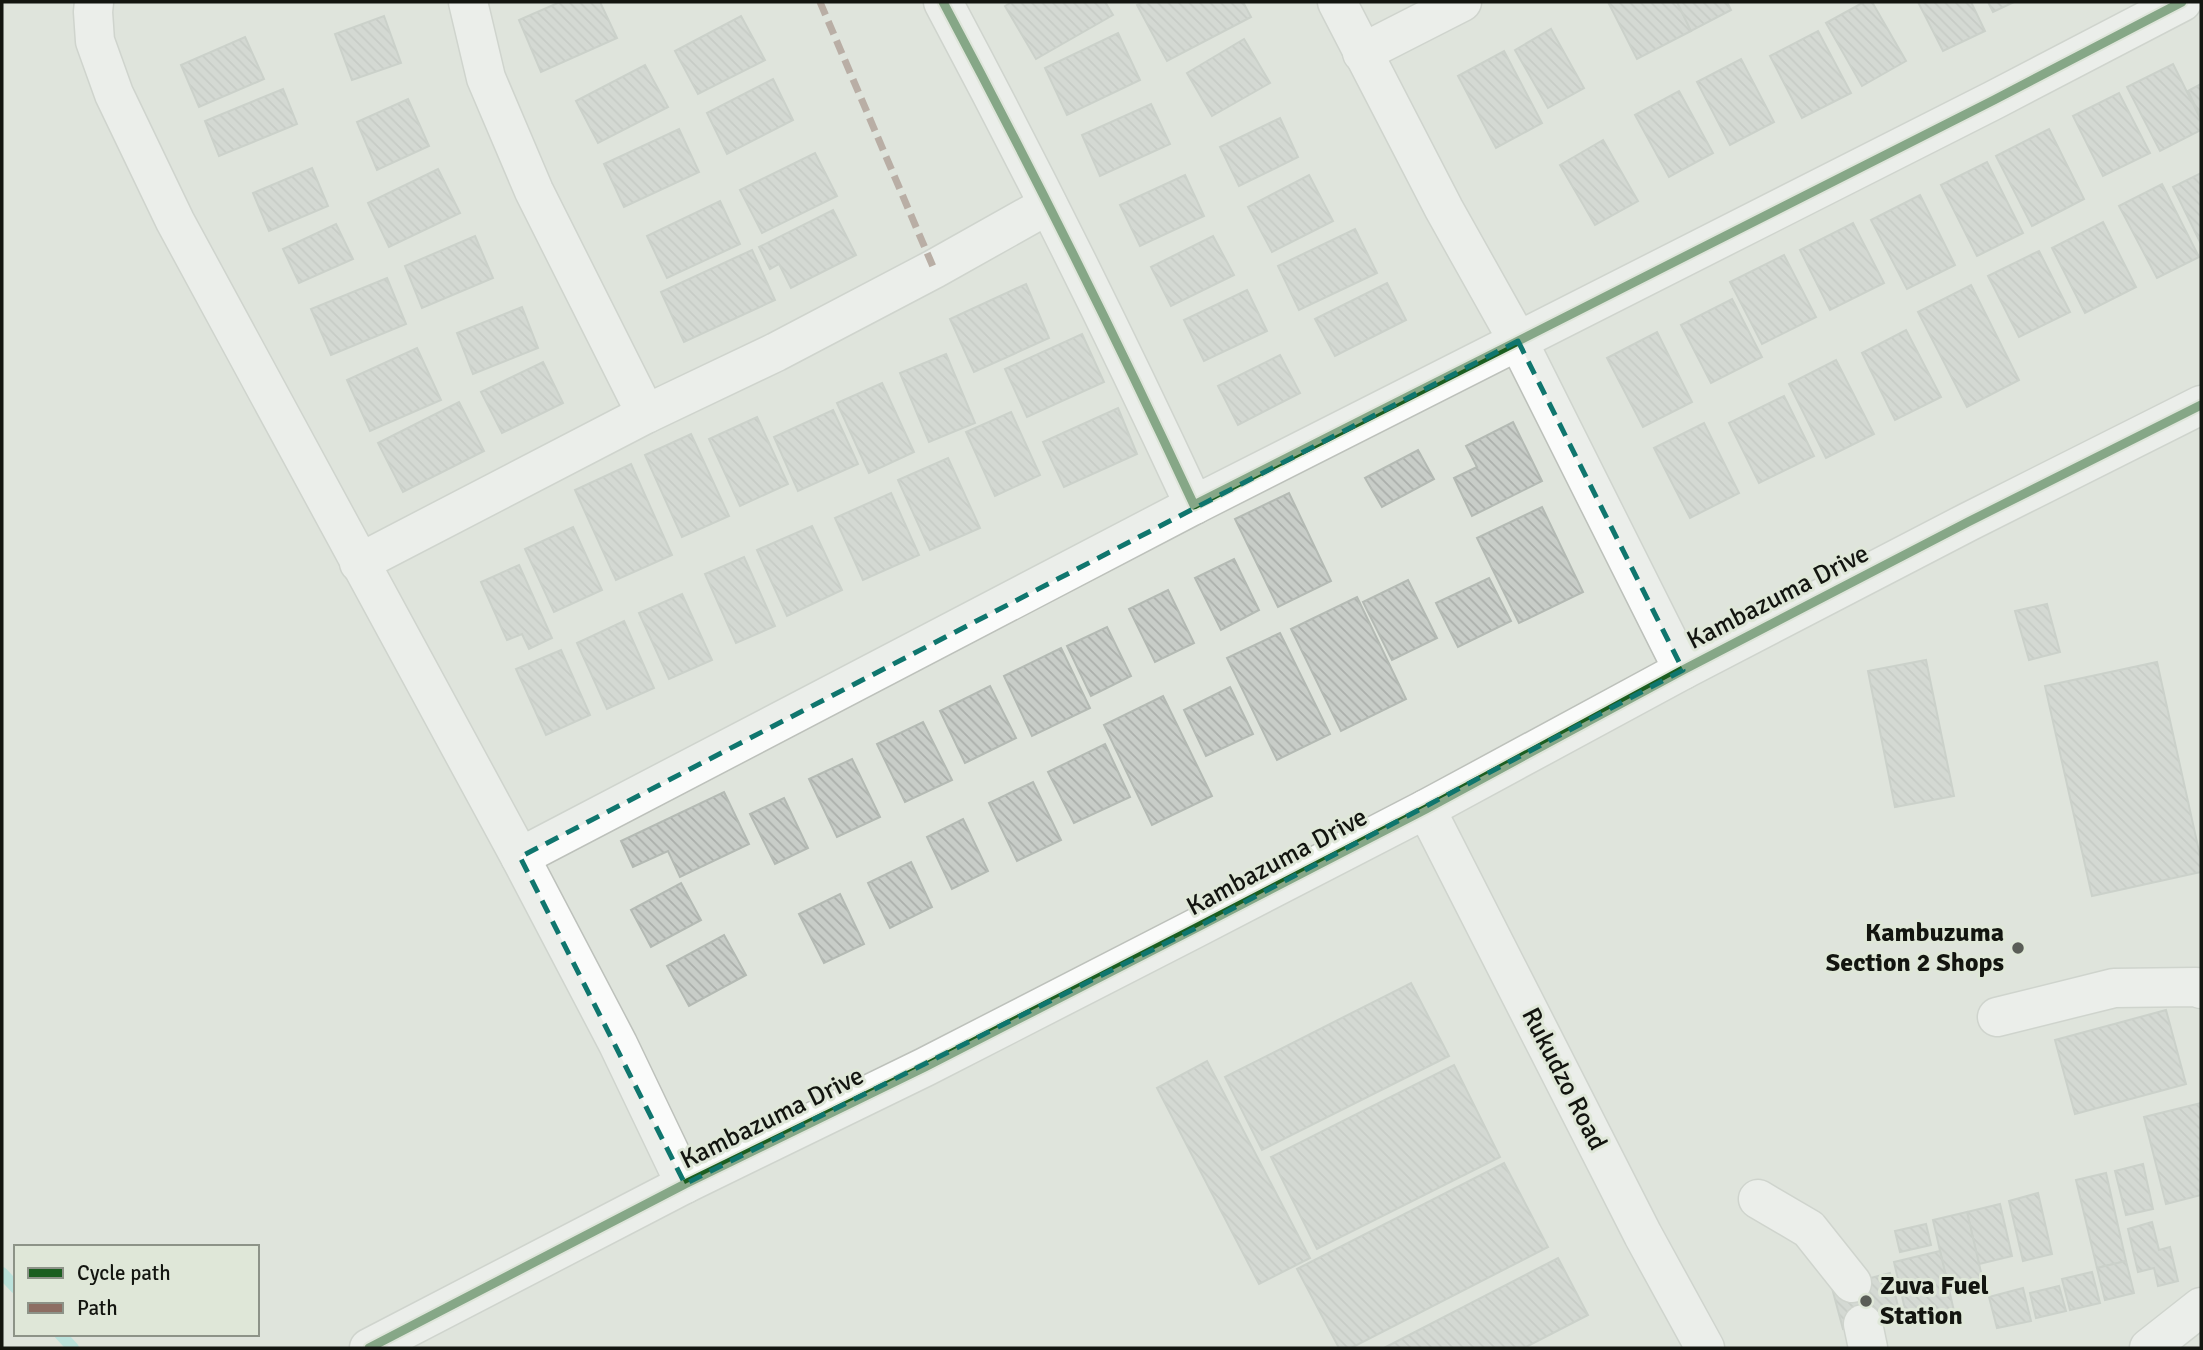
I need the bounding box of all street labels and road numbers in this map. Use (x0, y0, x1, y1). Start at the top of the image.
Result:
street label: Kambazuma Drive (1682, 537, 1874, 657)
street label: Kambazuma Drive (1181, 801, 1373, 923)
street label: Rukudzo Road (1514, 1002, 1614, 1156)
street label: Kambazuma Drive (675, 1060, 869, 1176)

